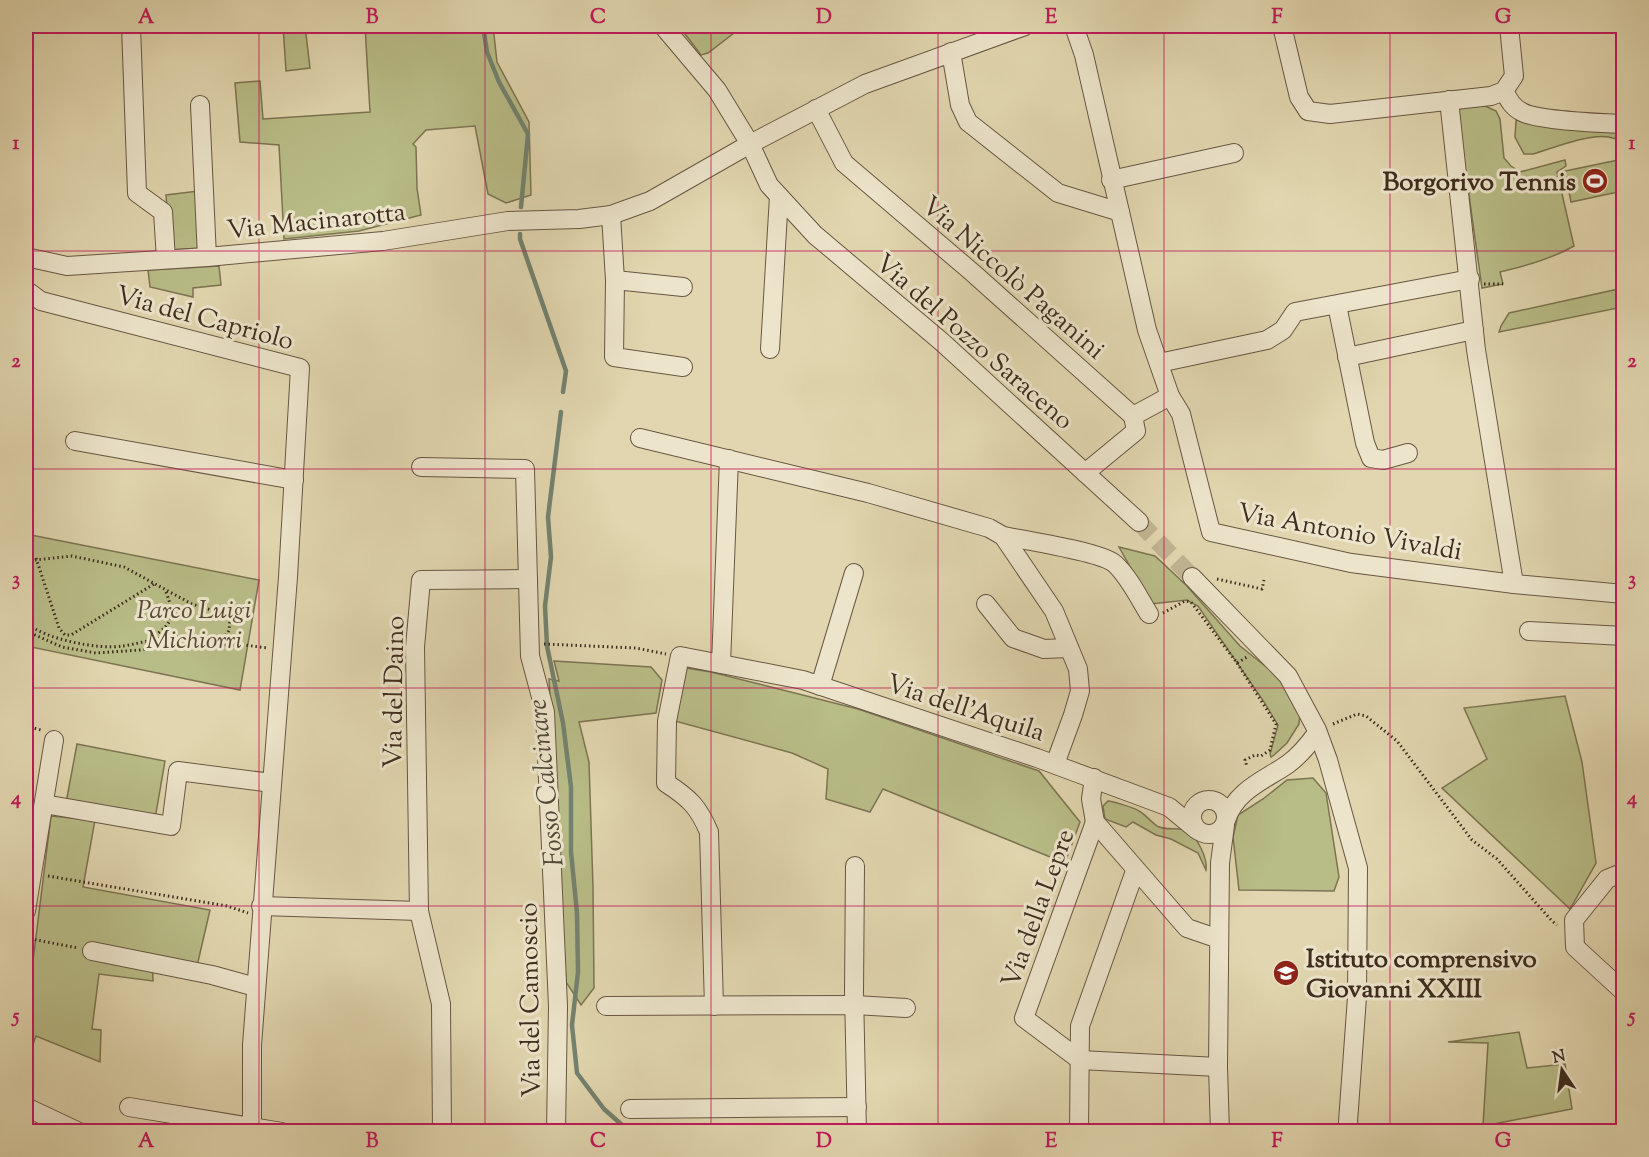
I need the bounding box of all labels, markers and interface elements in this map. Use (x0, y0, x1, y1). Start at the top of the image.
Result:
text: A (138, 4, 155, 33)
text: B (366, 4, 379, 33)
text: C (590, 4, 606, 33)
text: D (816, 4, 832, 33)
text: E (1045, 4, 1058, 33)
text: F (1271, 4, 1283, 33)
text: G (1495, 4, 1512, 33)
text: 1 (13, 130, 20, 159)
text: 1 (1629, 130, 1636, 159)
place label: Borgorivo Tennis (1383, 165, 1576, 202)
sports icon: Borgorivo Tennis (1580, 166, 1610, 196)
street label: Via Niccolò Paganini (912, 189, 1112, 369)
street label: Via Macinarotta (225, 195, 408, 250)
street label: Via del Pozzo Saraceno (866, 246, 1081, 440)
street label: Via del Capriolo (111, 278, 297, 361)
text: 2 (11, 348, 21, 377)
text: 2 (1627, 348, 1637, 377)
street label: Via Antonio Vivaldi (1234, 495, 1465, 571)
text: 3 (12, 566, 20, 595)
text: 3 (1628, 566, 1636, 595)
park label: Parco Luigi Michiorri (137, 593, 251, 660)
street label: Via del Daino (376, 615, 415, 769)
street label: Via dell'Aquila (881, 666, 1049, 752)
water label: Fosso Calcinare (519, 697, 576, 868)
text: 4 (10, 785, 21, 814)
text: 4 (1626, 785, 1637, 814)
street label: Via della Lepre (993, 824, 1085, 993)
street label: Via del Camoscio (511, 902, 552, 1098)
place label: Istituto comprensivo Giovanni XXIII (1306, 942, 1537, 1009)
school or university icon: Istituto comprensivo Giovanni XXIII (1271, 958, 1301, 988)
text: 5 (11, 1003, 20, 1032)
text: 5 (1627, 1003, 1636, 1032)
north arrow (1532, 1040, 1592, 1100)
text: N (1550, 1045, 1568, 1070)
text: A (138, 1128, 155, 1157)
text: B (366, 1128, 379, 1157)
text: C (590, 1128, 606, 1157)
text: D (816, 1128, 832, 1157)
text: E (1045, 1128, 1058, 1157)
text: F (1271, 1128, 1283, 1157)
text: G (1495, 1128, 1512, 1157)

